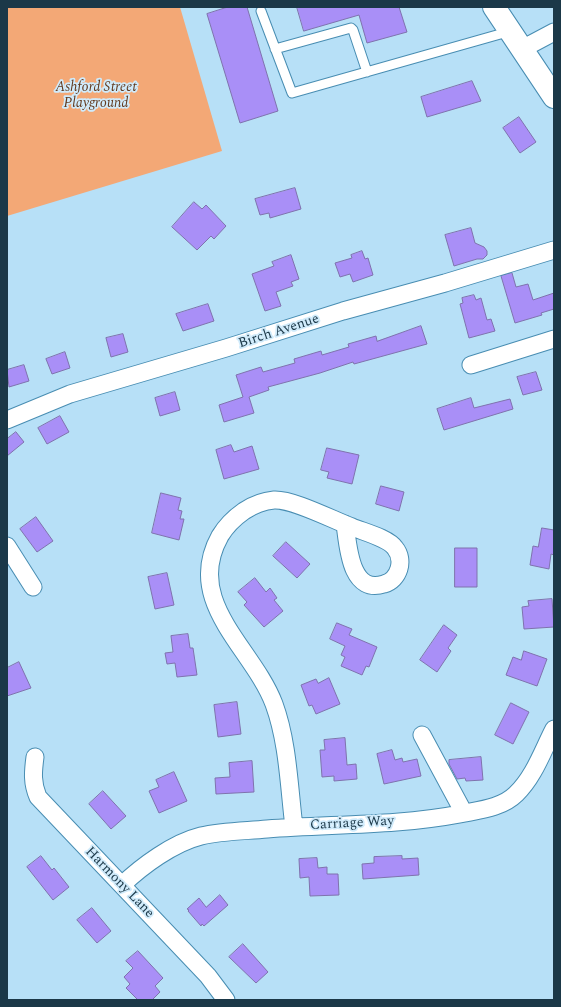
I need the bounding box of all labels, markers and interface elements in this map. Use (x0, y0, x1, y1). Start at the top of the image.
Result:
park label: Ashford Street Playground (55, 80, 137, 112)
street label: Birch Avenue (237, 311, 321, 353)
street label: Carriage Way (310, 813, 394, 835)
street label: Harmony Lane (81, 844, 157, 922)

